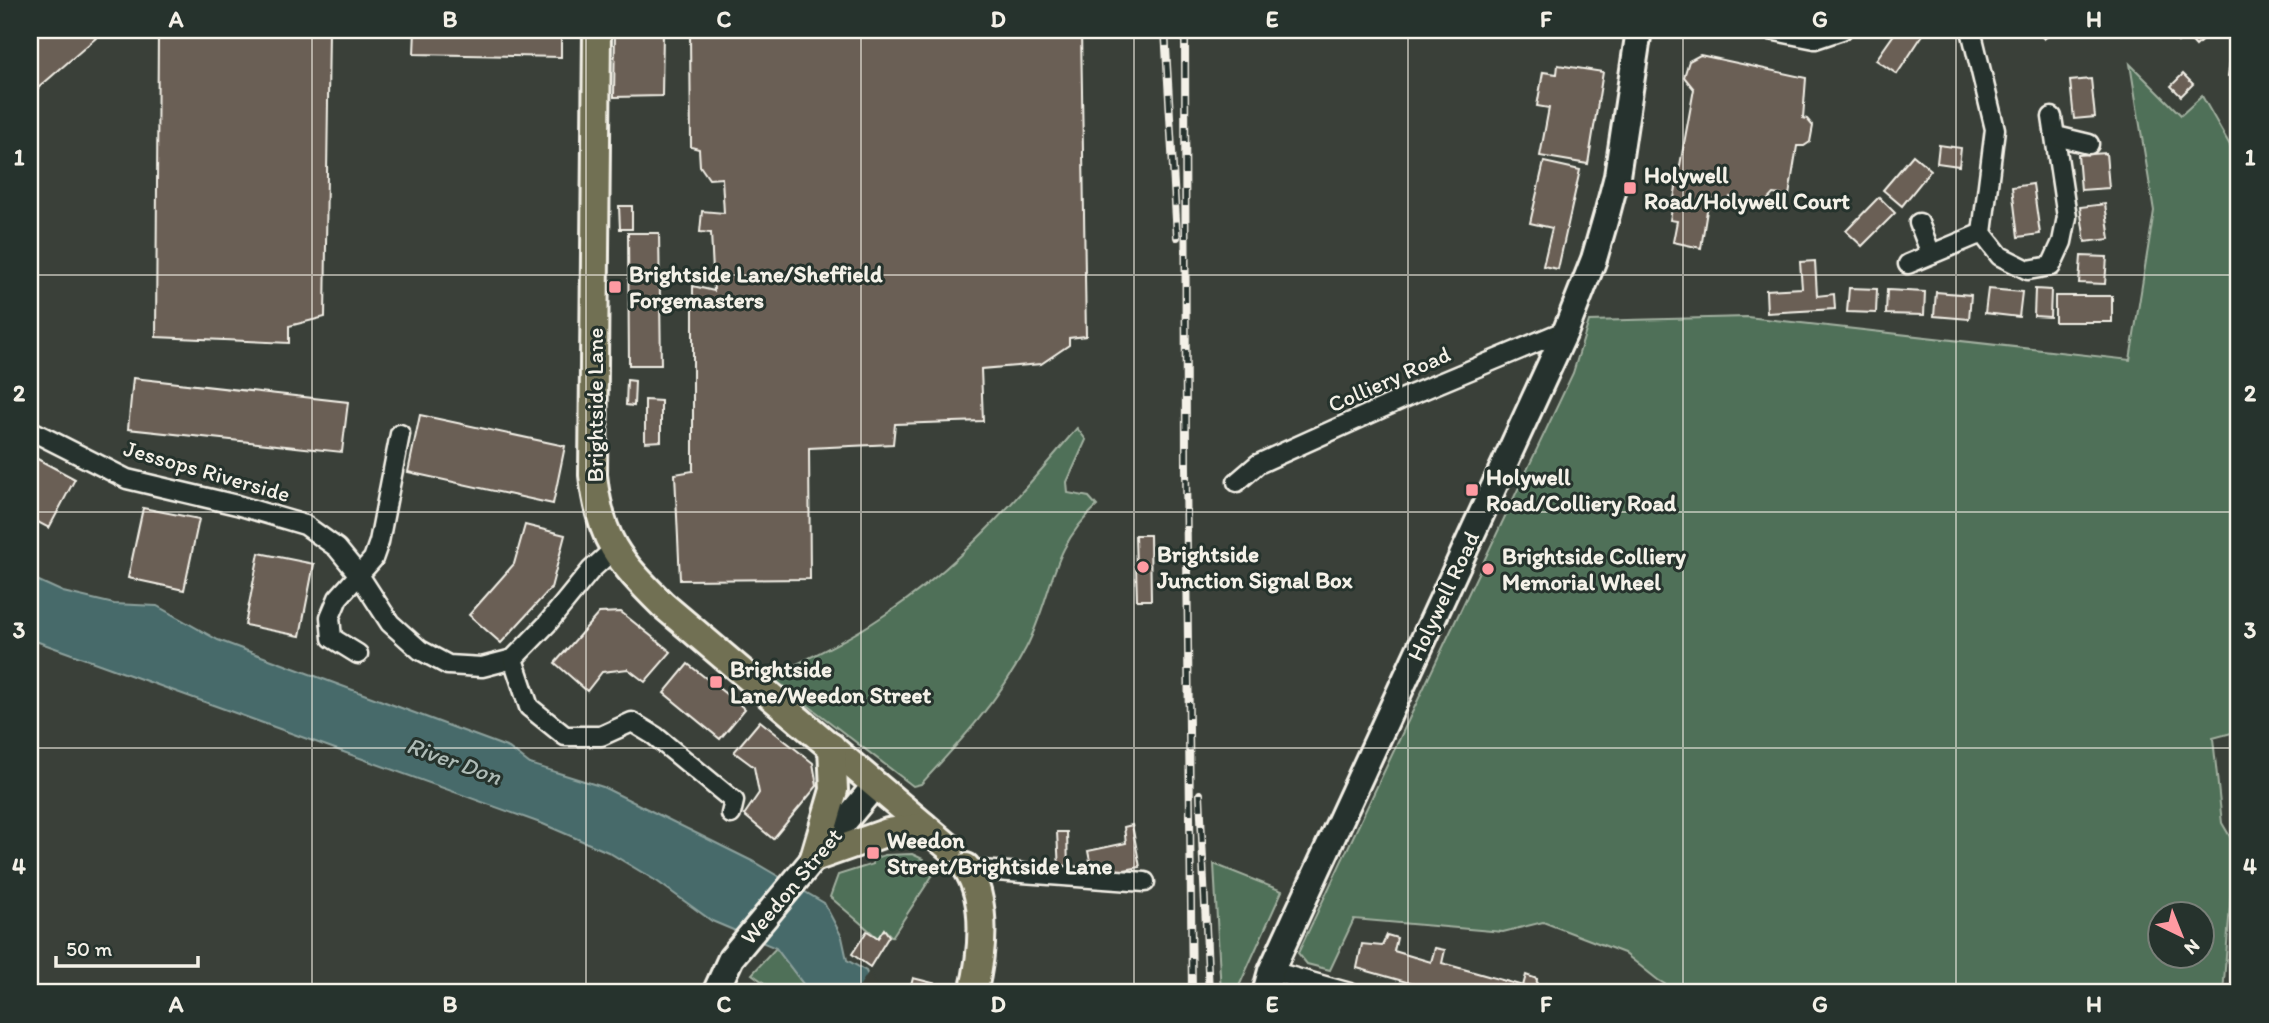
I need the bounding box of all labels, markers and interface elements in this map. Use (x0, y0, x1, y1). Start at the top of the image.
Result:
text: A (168, 5, 184, 33)
text: B (443, 5, 458, 33)
text: C (717, 5, 732, 33)
text: D (990, 5, 1006, 33)
text: E (1266, 5, 1279, 33)
text: F (1540, 5, 1553, 33)
text: G (1812, 5, 1828, 33)
text: H (2086, 5, 2102, 33)
text: 1 (14, 143, 25, 171)
text: 1 (2245, 143, 2256, 171)
place label: Holywell Road/Holywell Court (1644, 161, 1850, 215)
marker: Holywell Road/Holywell Court (1622, 180, 1638, 196)
place label: Brightside Lane/Sheffield Forgemasters (629, 260, 883, 314)
marker: Brightside Lane/Sheffield Forgemasters (607, 279, 623, 295)
street label: Brightside Lane (581, 328, 609, 482)
street label: Colliery Road (1324, 340, 1454, 418)
text: 2 (13, 379, 26, 407)
text: 2 (2244, 379, 2257, 407)
street label: Jessops Riverside (120, 434, 294, 508)
place label: Holywell Road/Colliery Road (1486, 463, 1677, 517)
marker: Holywell Road/Colliery Road (1464, 482, 1480, 498)
street label: Holywell Road (1401, 526, 1485, 665)
place label: Brightside Junction Signal Box (1156, 540, 1353, 594)
place label: Brightside Colliery Memorial Wheel (1502, 542, 1686, 596)
marker: Brightside Junction Signal Box (1135, 559, 1151, 575)
marker: Brightside Colliery Memorial Wheel (1480, 561, 1496, 577)
text: 3 (13, 616, 26, 644)
text: 3 (2244, 616, 2257, 644)
place label: Brightside Lane/Weedon Street (730, 655, 931, 709)
marker: Brightside Lane/Weedon Street (708, 674, 724, 690)
water label: River Don (403, 730, 506, 791)
street label: Weedon Street (734, 822, 848, 950)
place label: Weedon Street/Brightside Lane (887, 826, 1112, 880)
marker: Weedon Street/Brightside Lane (865, 845, 881, 861)
text: 4 (12, 852, 26, 880)
text: 4 (2243, 852, 2257, 880)
north arrow (2146, 900, 2216, 970)
scale bar (56, 925, 198, 969)
text: N (2180, 934, 2205, 960)
text: 50 m (66, 936, 113, 961)
text: A (168, 990, 184, 1018)
text: B (443, 990, 458, 1018)
text: C (717, 990, 732, 1018)
text: D (990, 990, 1006, 1018)
text: E (1266, 990, 1279, 1018)
text: F (1540, 990, 1553, 1018)
text: G (1812, 990, 1828, 1018)
text: H (2086, 990, 2102, 1018)

